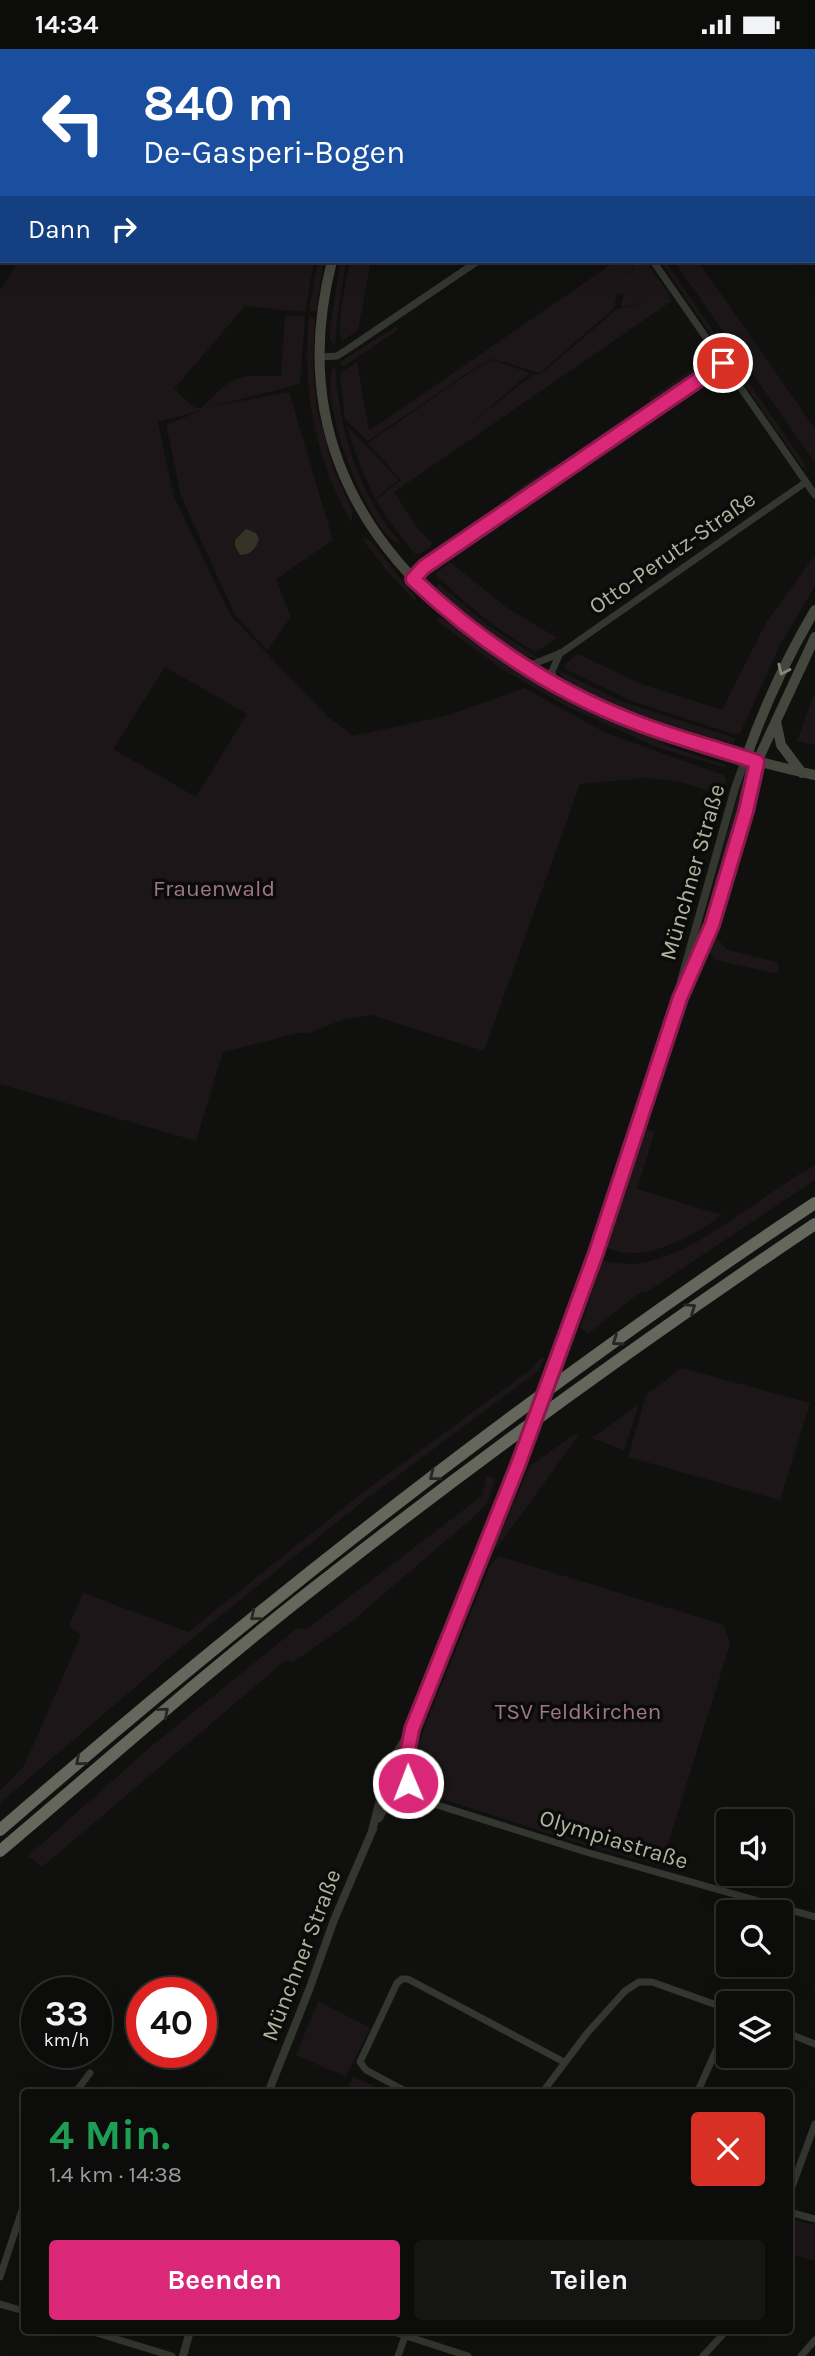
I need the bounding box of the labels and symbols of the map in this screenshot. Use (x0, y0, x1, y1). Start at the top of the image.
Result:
pin (693, 333, 753, 393)
street label: Otto-Perutz-Straße (584, 485, 761, 620)
one-way arrow (777, 663, 791, 675)
street label: Münchner Straße (654, 781, 731, 963)
park label: Frauenwald (153, 875, 275, 902)
one-way arrow (683, 1304, 696, 1316)
one-way arrow (612, 1333, 625, 1345)
one-way arrow (429, 1467, 441, 1480)
one-way arrow (250, 1608, 263, 1620)
park label: TSV Feldkirchen (495, 1698, 661, 1725)
one-way arrow (156, 1708, 169, 1720)
position arrow (371, 1746, 445, 1820)
one-way arrow (75, 1753, 88, 1765)
street label: Olympiastraße (536, 1804, 691, 1875)
street label: Münchner Straße (256, 1865, 347, 2045)
speed limit sign: 40 (126, 1977, 217, 2068)

